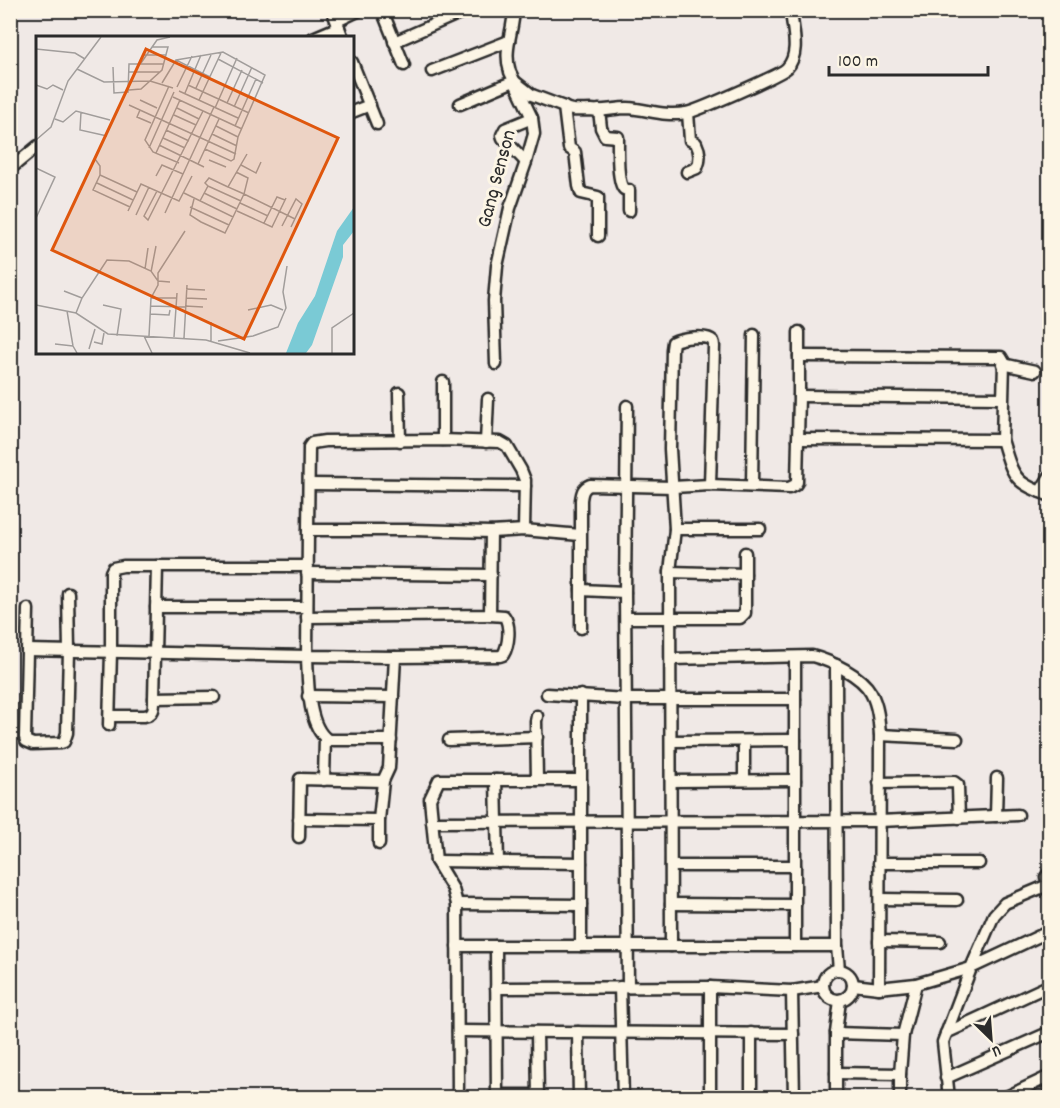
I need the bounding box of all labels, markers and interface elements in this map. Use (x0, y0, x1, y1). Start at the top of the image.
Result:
inset map (36, 36, 354, 354)
scale bar (829, 39, 988, 77)
text: 100 m (838, 50, 878, 75)
street label: Gang Senson (471, 127, 525, 231)
north arrow (961, 1009, 1021, 1069)
text: U (988, 1038, 1005, 1063)

